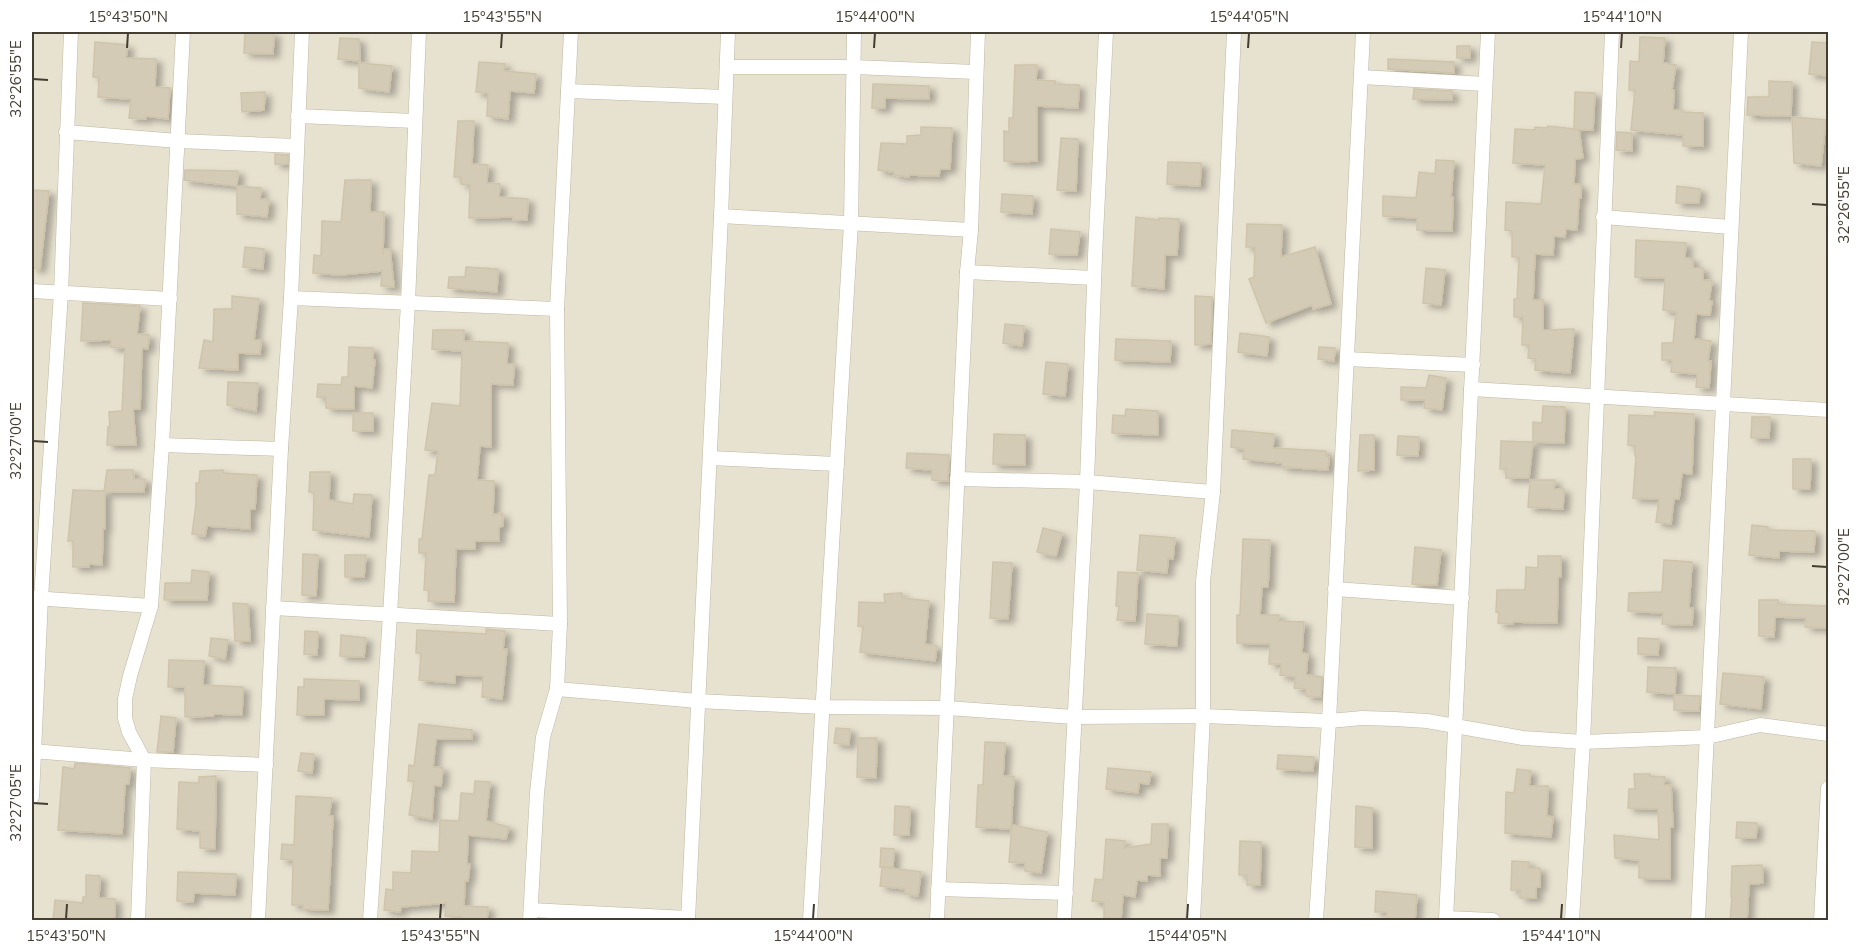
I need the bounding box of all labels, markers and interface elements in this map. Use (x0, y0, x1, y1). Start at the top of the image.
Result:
text: 15°43'50"N (88, 7, 168, 26)
text: 15°43'55"N (462, 7, 542, 26)
text: 15°44'00"N (835, 7, 915, 26)
text: 15°44'05"N (1209, 7, 1289, 26)
text: 15°44'10"N (1582, 7, 1662, 26)
text: 32°26'55"E (6, 40, 25, 118)
text: 32°26'55"E (1834, 166, 1853, 244)
text: 32°27'00"E (6, 402, 25, 480)
text: 32°27'00"E (1834, 528, 1853, 606)
text: 32°27'05"E (6, 764, 25, 842)
text: 15°43'50"N (26, 926, 106, 945)
text: 15°43'55"N (400, 926, 480, 945)
text: 15°44'00"N (773, 926, 853, 945)
text: 15°44'05"N (1147, 926, 1227, 945)
text: 15°44'10"N (1521, 926, 1601, 945)

